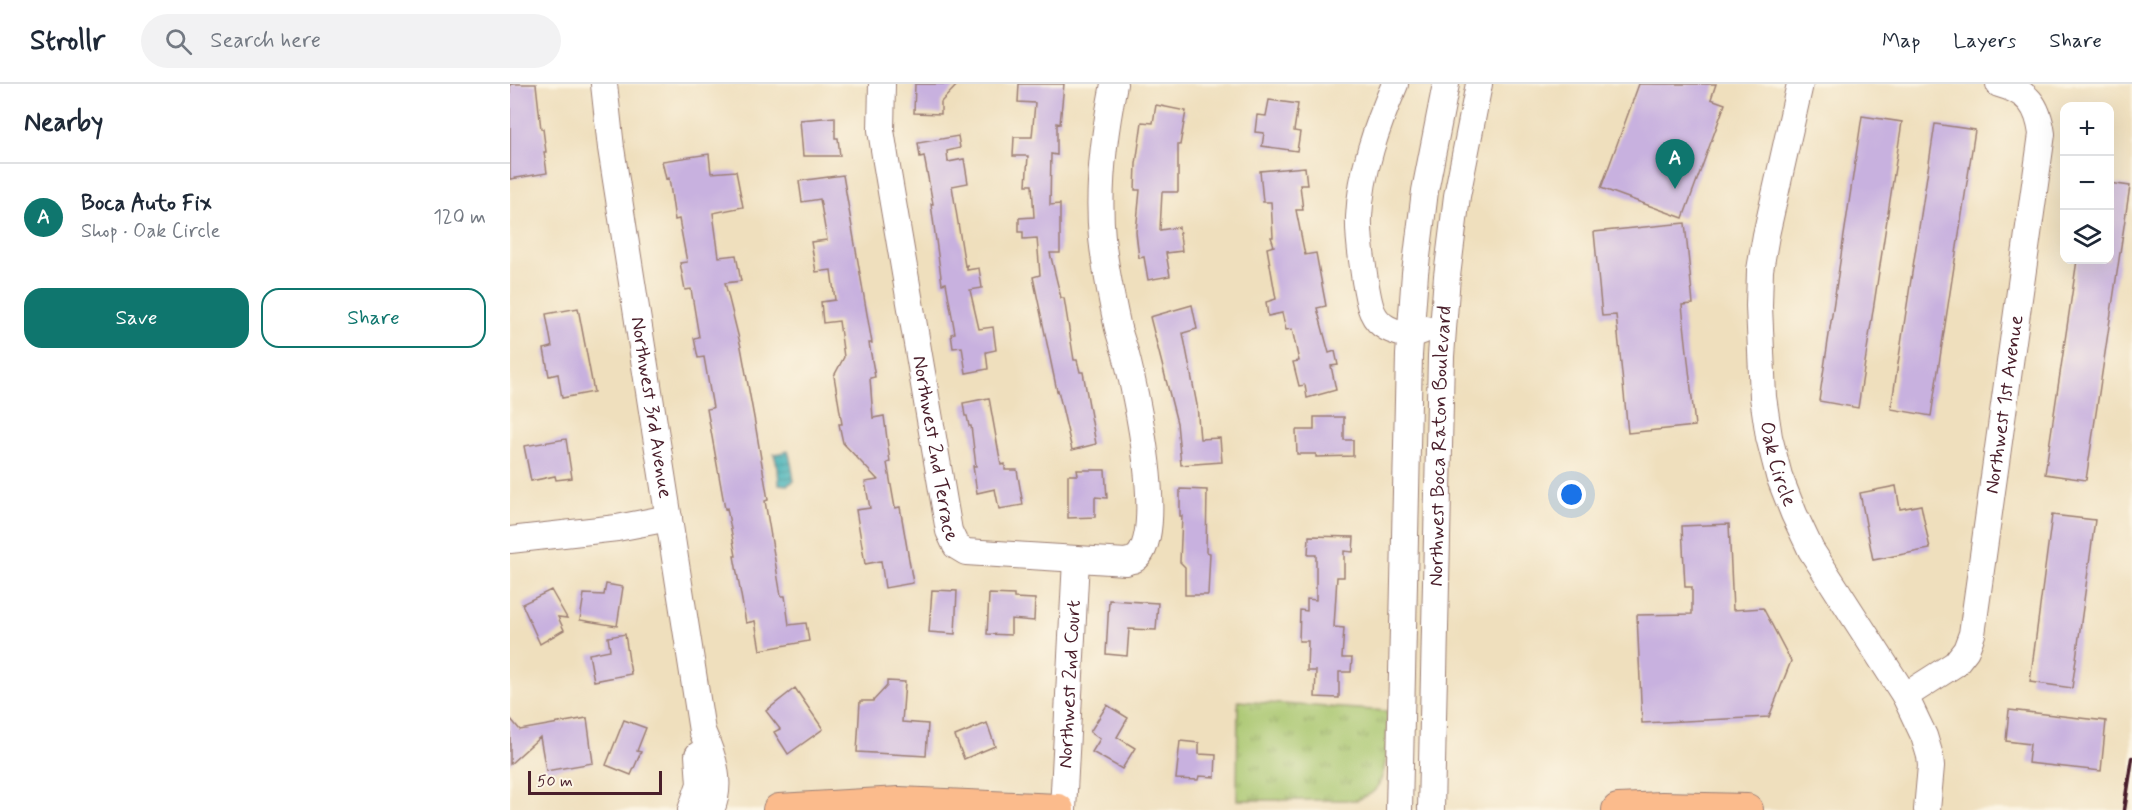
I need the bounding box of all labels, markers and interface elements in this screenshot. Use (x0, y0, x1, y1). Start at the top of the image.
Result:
search box (141, 14, 561, 68)
text: Strollr (30, 23, 105, 60)
icon: search (162, 25, 195, 58)
text: Search here (210, 27, 321, 55)
text: Map (1882, 27, 1920, 55)
text: Layers (1953, 27, 2016, 55)
text: Share (2049, 27, 2102, 55)
map controls (2060, 102, 2114, 264)
button: + (2060, 102, 2114, 156)
text: Nearby (24, 106, 103, 140)
pin: A (1656, 140, 1694, 189)
button: − (2060, 156, 2114, 210)
text: Boca Auto Fix (81, 190, 212, 218)
text: A (37, 204, 50, 231)
text: 120 m (433, 204, 486, 231)
button: layers (2060, 210, 2114, 264)
text: Shop · Oak Circle (81, 218, 220, 245)
button: Save (24, 288, 249, 348)
button: Share (261, 288, 486, 348)
street label: Northwest Boca Raton Boulevard (1422, 305, 1458, 587)
street label: Northwest 1st Avenue (1978, 313, 2030, 496)
street label: Northwest 3rd Avenue (624, 315, 679, 500)
street label: Northwest 2nd Terrace (906, 354, 966, 546)
street label: Oak Circle (1753, 420, 1803, 510)
your location (1557, 480, 1586, 509)
street label: Northwest 2nd Court (1052, 599, 1087, 769)
scale bar (528, 768, 662, 796)
text: 50 m (537, 771, 573, 792)

